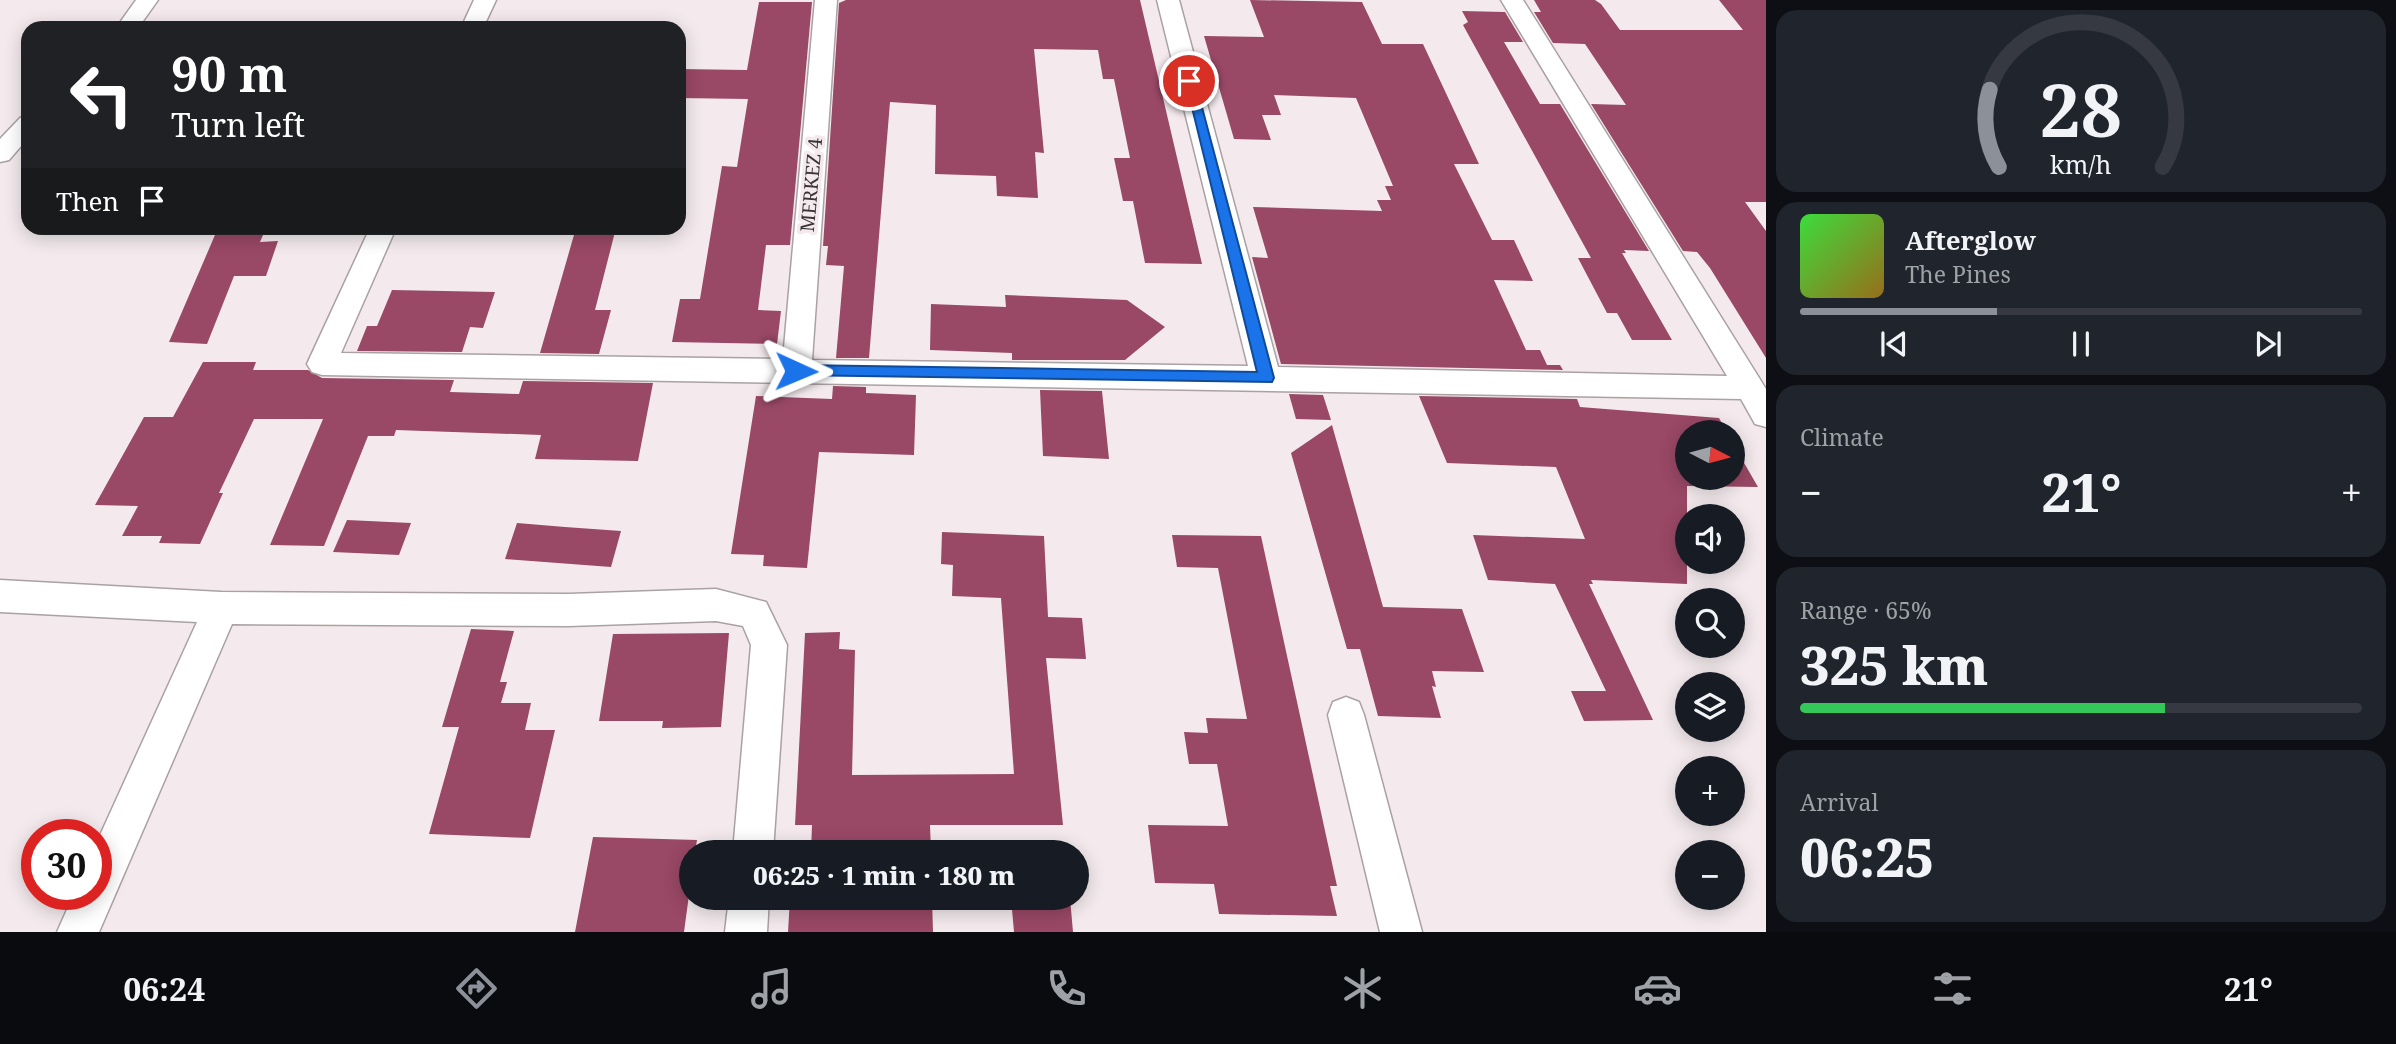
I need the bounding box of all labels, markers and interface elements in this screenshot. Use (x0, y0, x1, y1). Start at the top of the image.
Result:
text: 90 m (171, 40, 287, 106)
icon: left (56, 49, 147, 140)
pin (1159, 51, 1219, 111)
text: 28 (2040, 59, 2122, 158)
icon: arrive (1170, 62, 1208, 100)
text: Turn left (171, 103, 305, 146)
street label: MERKEZ 4 (794, 137, 828, 233)
text: km/h (2050, 147, 2112, 181)
icon: arrive (133, 182, 171, 220)
text: Then (56, 183, 119, 219)
text: Afterglow (1905, 222, 2036, 258)
text: The Pines (1905, 258, 2011, 290)
icon: previous (1875, 325, 1913, 363)
icon: pause (2062, 325, 2100, 363)
icon: next (2249, 325, 2287, 363)
position arrow (759, 334, 833, 408)
north arrow (1675, 420, 1745, 490)
map controls (1675, 420, 1745, 910)
text: Climate (1800, 421, 1884, 453)
text: 21° (2041, 456, 2121, 527)
text: − (1800, 466, 1822, 518)
text: + (2341, 466, 2362, 518)
button: sound (1675, 504, 1745, 574)
button: search (1675, 588, 1745, 658)
text: Range · 65% (1800, 594, 1932, 626)
text: 325 km (1800, 629, 1988, 700)
button: layers (1675, 672, 1745, 742)
button: + (1675, 756, 1745, 826)
text: Arrival (1800, 786, 1879, 818)
speed limit sign: 30 (21, 819, 112, 910)
text: 06:25 (1800, 821, 1934, 892)
button: − (1675, 840, 1745, 910)
text: 06:25 · 1 min · 180 m (753, 857, 1015, 893)
icon: directions (452, 964, 501, 1013)
icon: music (747, 964, 796, 1013)
icon: phone (1042, 964, 1091, 1013)
icon: climate (1338, 964, 1387, 1013)
icon: car (1633, 964, 1682, 1013)
icon: filters (1928, 964, 1977, 1013)
text: 06:24 (123, 967, 205, 1010)
text: 21° (2224, 967, 2273, 1010)

